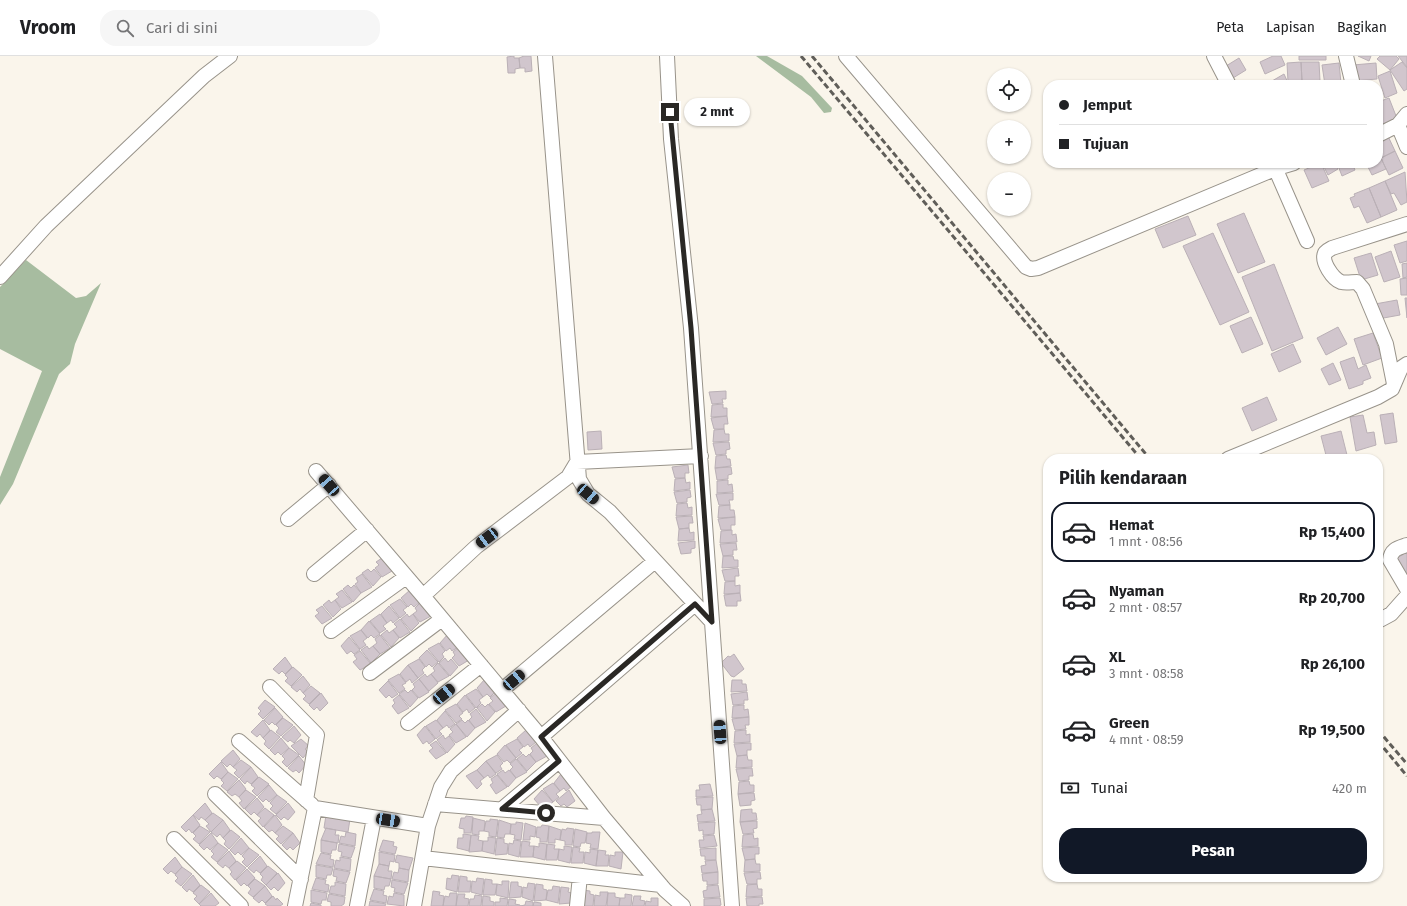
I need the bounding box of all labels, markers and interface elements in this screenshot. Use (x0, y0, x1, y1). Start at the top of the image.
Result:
search box (100, 10, 380, 46)
text: Vroom (20, 16, 76, 39)
icon: search (114, 17, 136, 39)
text: Cari di sini (146, 19, 218, 37)
text: Peta (1216, 19, 1244, 36)
text: Lapisan (1266, 19, 1315, 36)
text: Bagikan (1337, 19, 1387, 36)
map controls (987, 68, 1031, 216)
button: locate (987, 68, 1031, 112)
text: Jemput (1083, 96, 1132, 114)
callout: 2 mnt (684, 98, 750, 126)
route end (661, 103, 679, 121)
text: 2 mnt (700, 104, 734, 119)
button: + (987, 120, 1031, 164)
text: Tujuan (1083, 135, 1129, 153)
button: − (987, 172, 1031, 216)
text: Pilih kendaraan (1059, 467, 1187, 489)
car (317, 472, 341, 498)
car (575, 482, 601, 506)
icon: car (1061, 514, 1097, 550)
text: Hemat (1109, 516, 1154, 534)
text: Rp 15,400 (1299, 523, 1365, 541)
car (474, 526, 500, 550)
text: 1 mnt · 08:56 (1109, 534, 1183, 549)
icon: car (1061, 580, 1097, 616)
text: Nyaman (1109, 582, 1164, 600)
text: Rp 20,700 (1299, 589, 1365, 607)
text: 2 mnt · 08:57 (1109, 600, 1182, 615)
icon: car (1061, 646, 1097, 682)
text: XL (1109, 648, 1125, 666)
text: Rp 26,100 (1300, 655, 1365, 673)
text: 3 mnt · 08:58 (1109, 666, 1184, 681)
car (501, 668, 527, 692)
car (431, 682, 457, 706)
icon: car (1061, 712, 1097, 748)
text: Green (1109, 714, 1149, 732)
car (713, 720, 727, 744)
text: Rp 19,500 (1299, 721, 1365, 739)
text: 4 mnt · 08:59 (1109, 732, 1184, 747)
icon: cash (1059, 777, 1081, 799)
text: Tunai (1091, 779, 1128, 797)
text: 420 m (1332, 781, 1367, 796)
route start (537, 804, 555, 822)
car (375, 812, 401, 828)
button: Pesan (1059, 828, 1367, 874)

